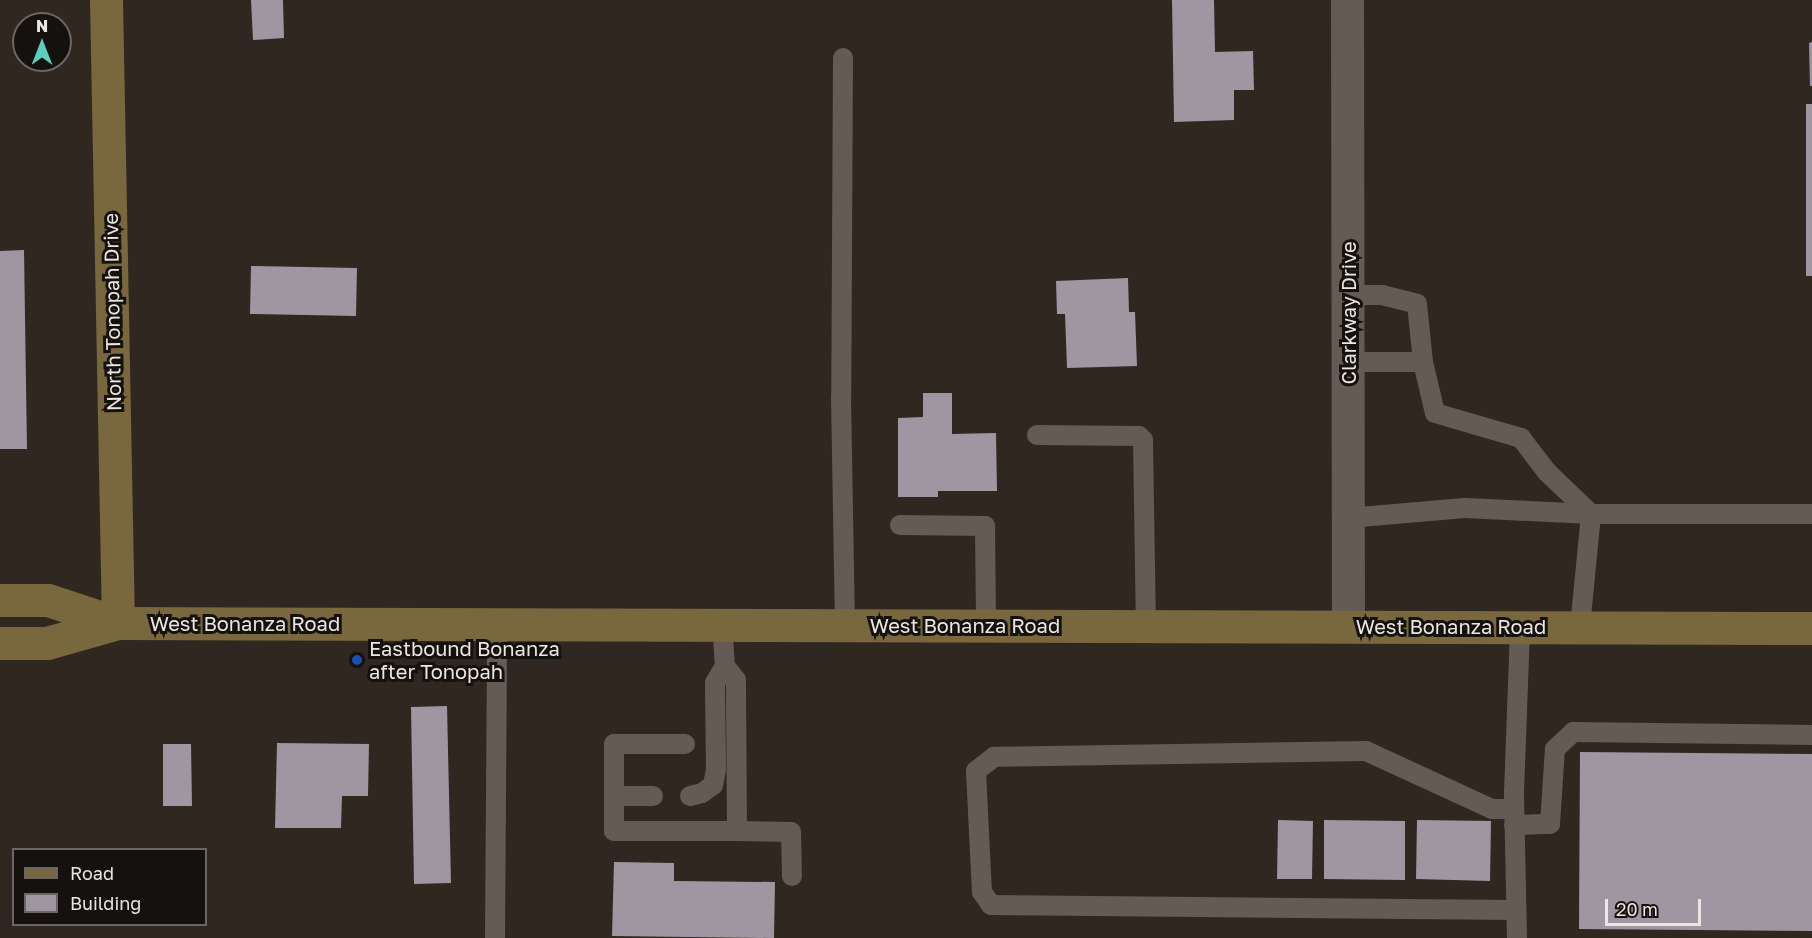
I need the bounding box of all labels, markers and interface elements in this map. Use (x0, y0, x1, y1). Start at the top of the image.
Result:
north arrow (12, 12, 72, 72)
text: N (36, 16, 48, 36)
street label: North Tonopah Drive (98, 213, 126, 411)
street label: Clarkway Drive (1336, 241, 1360, 385)
street label: West Bonanza Road (150, 611, 340, 635)
street label: West Bonanza Road (870, 613, 1060, 637)
street label: West Bonanza Road (1356, 614, 1546, 638)
place label: Eastbound Bonanza after Tonopah (369, 636, 560, 683)
marker: Eastbound Bonanza after Tonopah (350, 653, 364, 667)
legend (12, 848, 207, 926)
text: Road (70, 862, 114, 884)
scale bar (1608, 887, 1704, 925)
text: Building (70, 892, 141, 914)
text: 20 m (1616, 898, 1658, 920)

